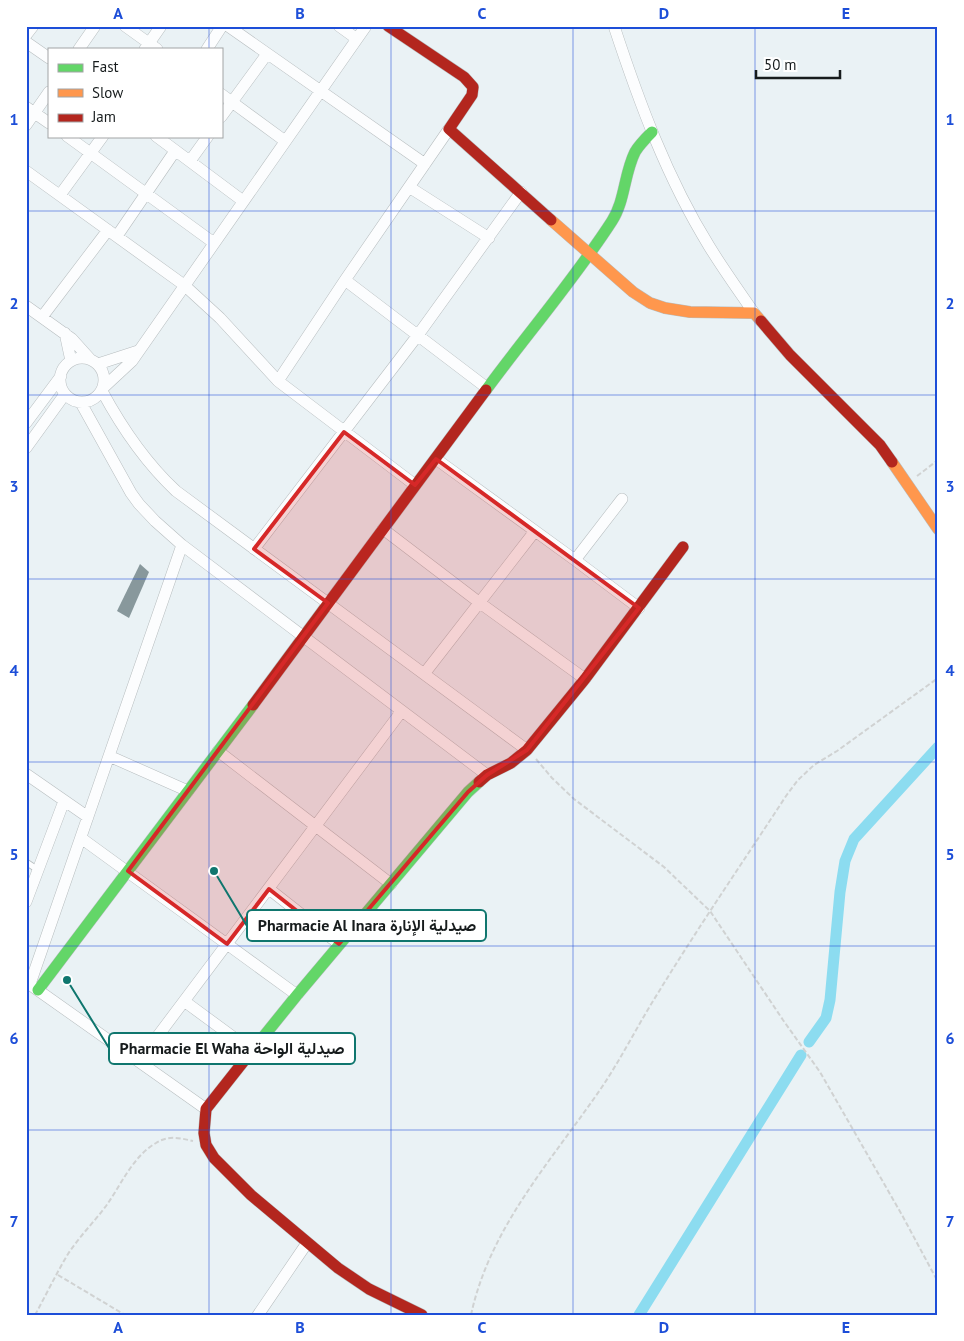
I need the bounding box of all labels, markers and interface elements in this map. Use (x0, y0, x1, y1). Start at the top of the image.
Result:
text: A (113, 3, 123, 23)
text: B (295, 3, 305, 23)
text: C (478, 3, 487, 23)
text: D (659, 3, 669, 23)
text: E (842, 3, 850, 23)
legend (48, 48, 222, 138)
scale bar (756, 48, 840, 80)
text: 50 m (764, 55, 797, 74)
text: Fast (92, 57, 119, 76)
text: Slow (92, 83, 123, 102)
text: Jam (91, 107, 116, 126)
text: 1 (9, 109, 19, 129)
text: 1 (945, 109, 955, 129)
text: 2 (9, 293, 19, 313)
text: 2 (945, 293, 955, 313)
text: 3 (9, 476, 19, 496)
text: 3 (945, 476, 955, 496)
text: 4 (9, 660, 19, 680)
text: 4 (945, 660, 955, 680)
text: 5 (9, 844, 19, 864)
text: 5 (945, 844, 955, 864)
callout: Pharmacie Al Inara صيدلية الإنارة (247, 910, 486, 941)
text: Pharmacie Al Inara صيدلية الإنارة (258, 915, 476, 936)
text: 6 (9, 1028, 19, 1048)
text: 6 (945, 1028, 955, 1048)
callout: Pharmacie El Waha صيدلية الواحة (109, 1033, 355, 1064)
text: Pharmacie El Waha صيدلية الواحة (120, 1038, 344, 1059)
text: 7 (9, 1211, 19, 1231)
text: 7 (945, 1211, 955, 1231)
text: A (113, 1317, 123, 1337)
text: B (295, 1317, 305, 1337)
text: C (478, 1317, 487, 1337)
text: D (659, 1317, 669, 1337)
text: E (842, 1317, 850, 1337)

